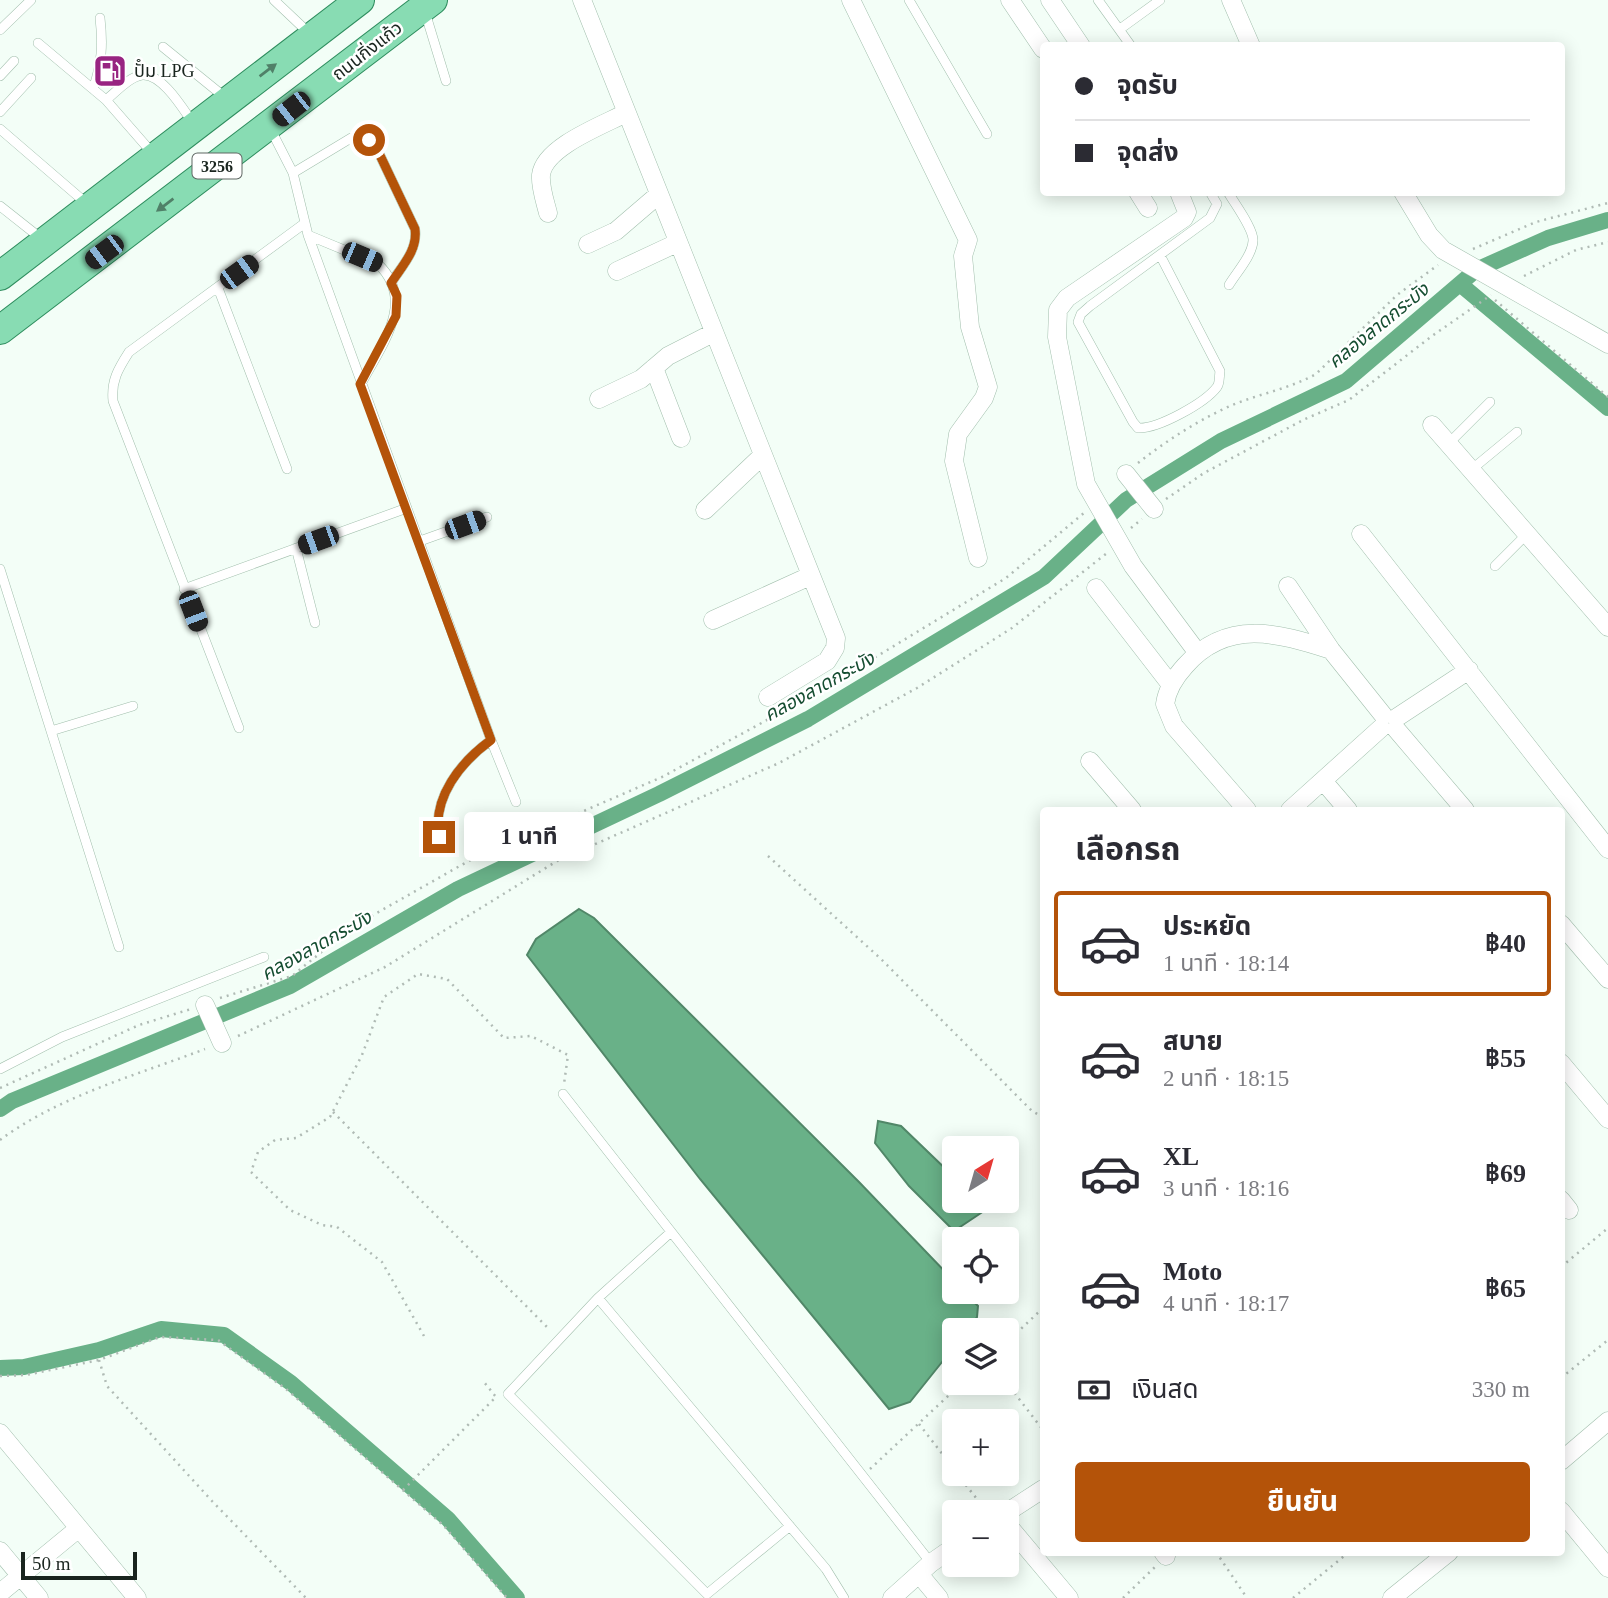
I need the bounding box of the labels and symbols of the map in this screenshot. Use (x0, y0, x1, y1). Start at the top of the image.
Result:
street label: ถนนกิ่งแก้ว (327, 16, 406, 85)
fuel station icon: ปัํม LPG (91, 52, 129, 90)
place label: ปัํม LPG (134, 59, 194, 81)
one-way arrow (259, 63, 277, 77)
car (268, 88, 315, 130)
route start (353, 124, 385, 156)
road number: 3256 (192, 154, 242, 178)
one-way arrow (156, 198, 174, 212)
car (81, 231, 128, 273)
car (339, 239, 386, 275)
car (216, 251, 263, 293)
water label: คลองลาดกระบัง (1324, 278, 1433, 372)
car (442, 508, 489, 542)
car (295, 523, 342, 557)
car (176, 588, 211, 634)
water label: คลองลาดกระบัง (761, 647, 879, 725)
callout: 1 นาที (464, 812, 593, 862)
route end (423, 821, 455, 853)
water label: คลองลาดกระบัง (258, 906, 376, 984)
north arrow (942, 1136, 1018, 1213)
scale bar (21, 1549, 136, 1581)

